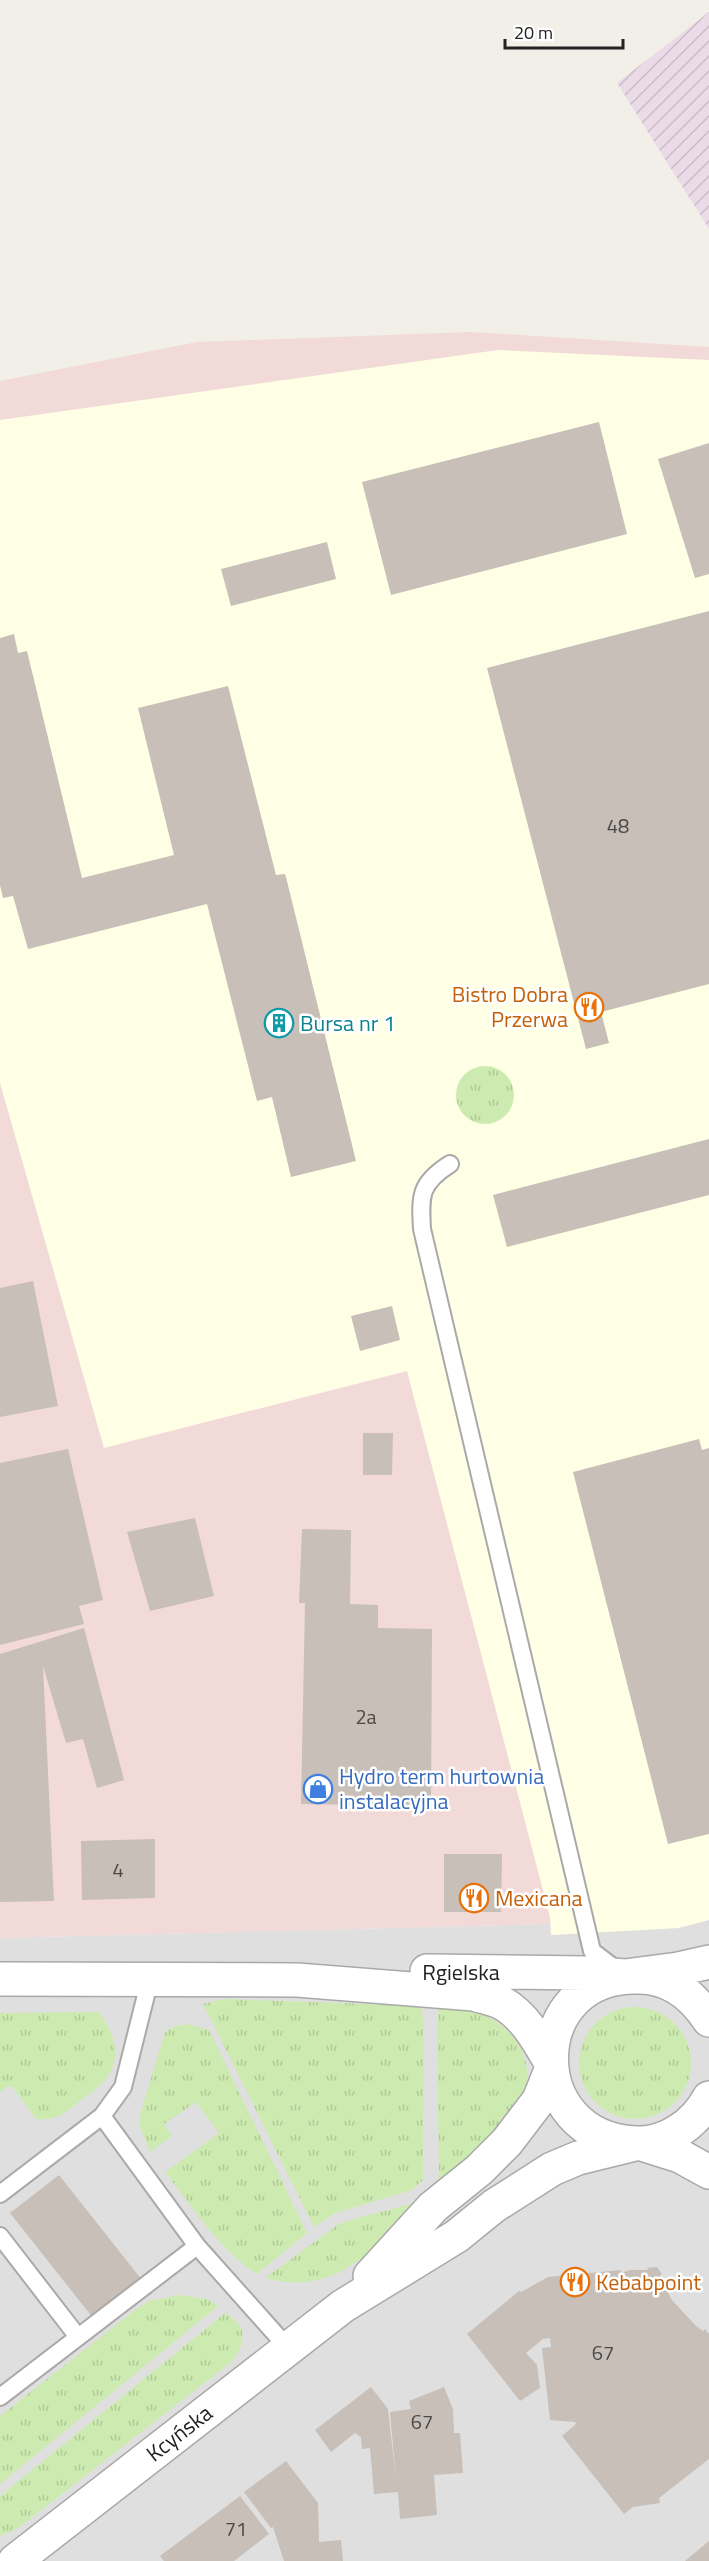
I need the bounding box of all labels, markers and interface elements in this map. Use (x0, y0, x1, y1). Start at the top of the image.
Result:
scale bar (505, 12, 624, 50)
text: 20 m (514, 19, 553, 46)
house number: 48 (607, 810, 629, 841)
place label: Bistro Dobra Przerwa (452, 977, 568, 1036)
restaurant icon: Bistro Dobra Przerwa (573, 991, 605, 1023)
place label: Bursa nr 1 (300, 1006, 396, 1040)
building icon: Bursa nr 1 (263, 1007, 295, 1039)
house number: 2a (355, 1701, 377, 1732)
place label: Hydro term hurtownia instalacyjna (339, 1759, 544, 1818)
shop icon: Hydro term hurtownia instalacyjna (302, 1773, 334, 1805)
house number: 4 (112, 1854, 124, 1885)
place label: Mexicana (495, 1881, 583, 1915)
restaurant icon: Mexicana (458, 1882, 490, 1914)
street label: Rgielska (422, 1955, 500, 1989)
place label: Kebabpoint (596, 2265, 701, 2299)
restaurant icon: Kebabpoint (559, 2266, 591, 2298)
house number: 67 (592, 2337, 614, 2368)
street label: Kcyńska (139, 2396, 219, 2470)
house number: 67 (411, 2406, 433, 2437)
house number: 71 (225, 2513, 247, 2544)

